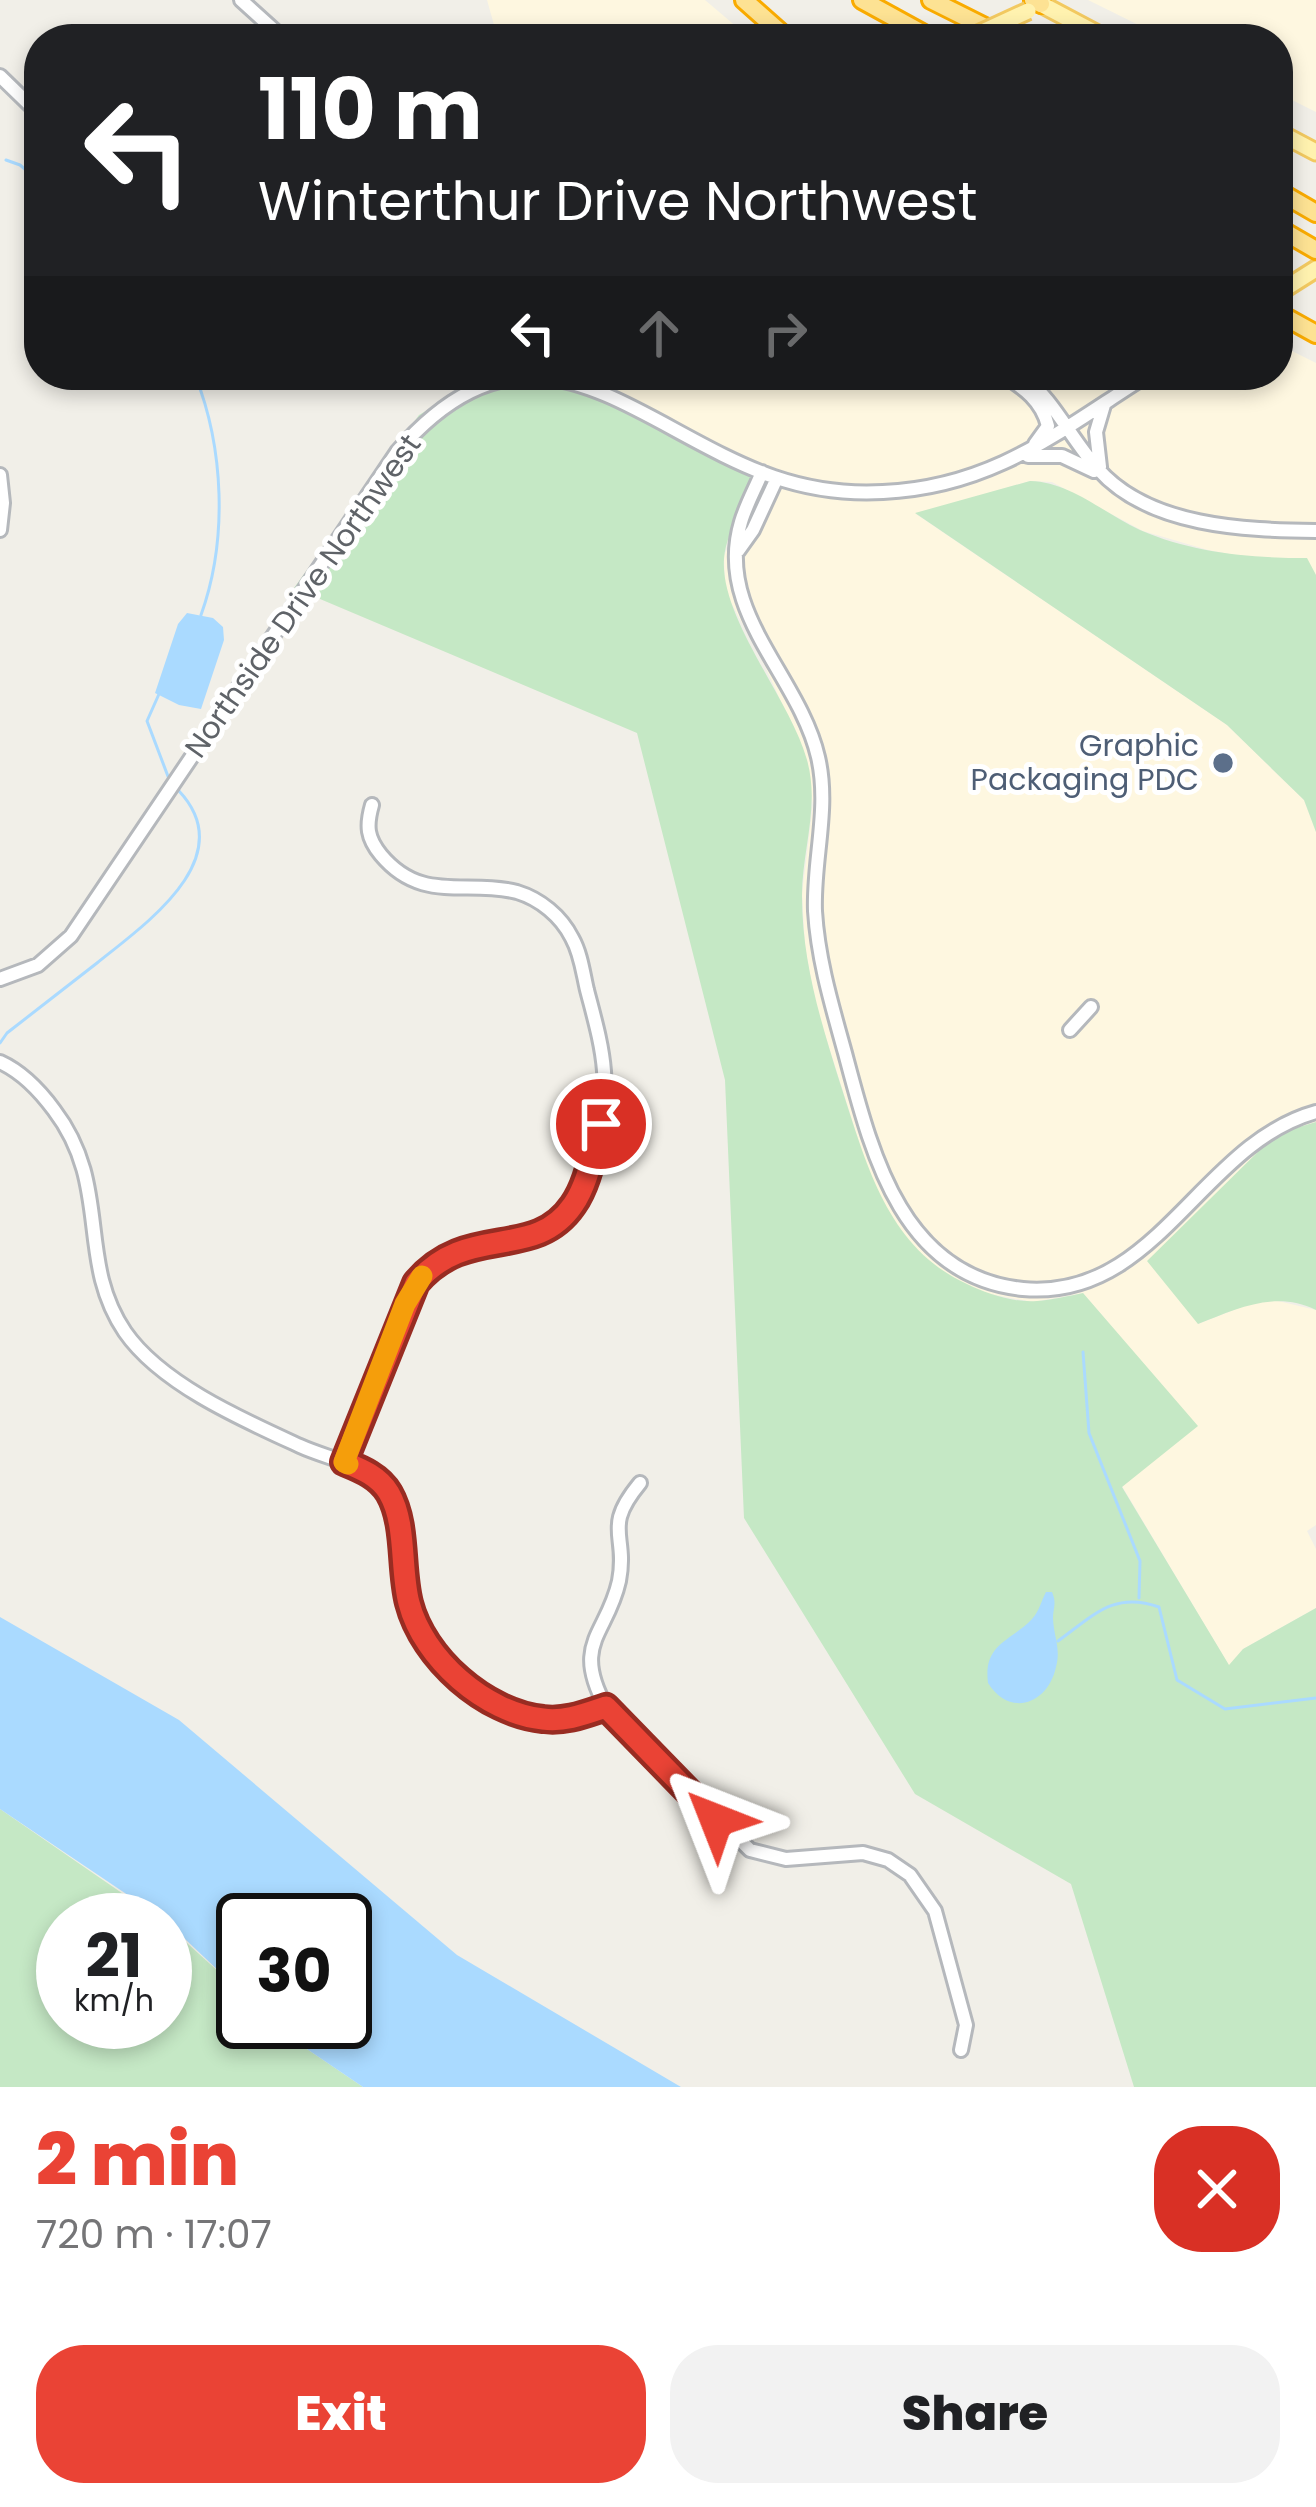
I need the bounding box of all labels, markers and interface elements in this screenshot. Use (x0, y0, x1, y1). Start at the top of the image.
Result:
text: 110 m (258, 51, 483, 168)
icon: left (60, 72, 216, 228)
text: Winterthur Drive Northwest (258, 163, 977, 239)
icon: left (500, 300, 566, 366)
icon: ahead (626, 300, 692, 366)
icon: right (752, 300, 818, 366)
street label: Northside Drive Northwest (174, 425, 431, 766)
place label: Graphic Packaging PDC (971, 724, 1199, 801)
marker: Graphic Packaging PDC (1210, 750, 1236, 776)
pin (550, 1073, 652, 1175)
icon: arrive (568, 1091, 634, 1157)
position arrow (653, 1757, 779, 1883)
speed limit sign: 30 (216, 1893, 372, 2049)
text: 21 (86, 1914, 142, 1998)
text: km/h (74, 1979, 154, 2022)
text: 2 min (36, 2109, 239, 2210)
button: close (1154, 2126, 1280, 2252)
text: 720 m · 17:07 (36, 2207, 272, 2262)
button: Exit (36, 2345, 646, 2483)
button: Share (670, 2345, 1280, 2483)

